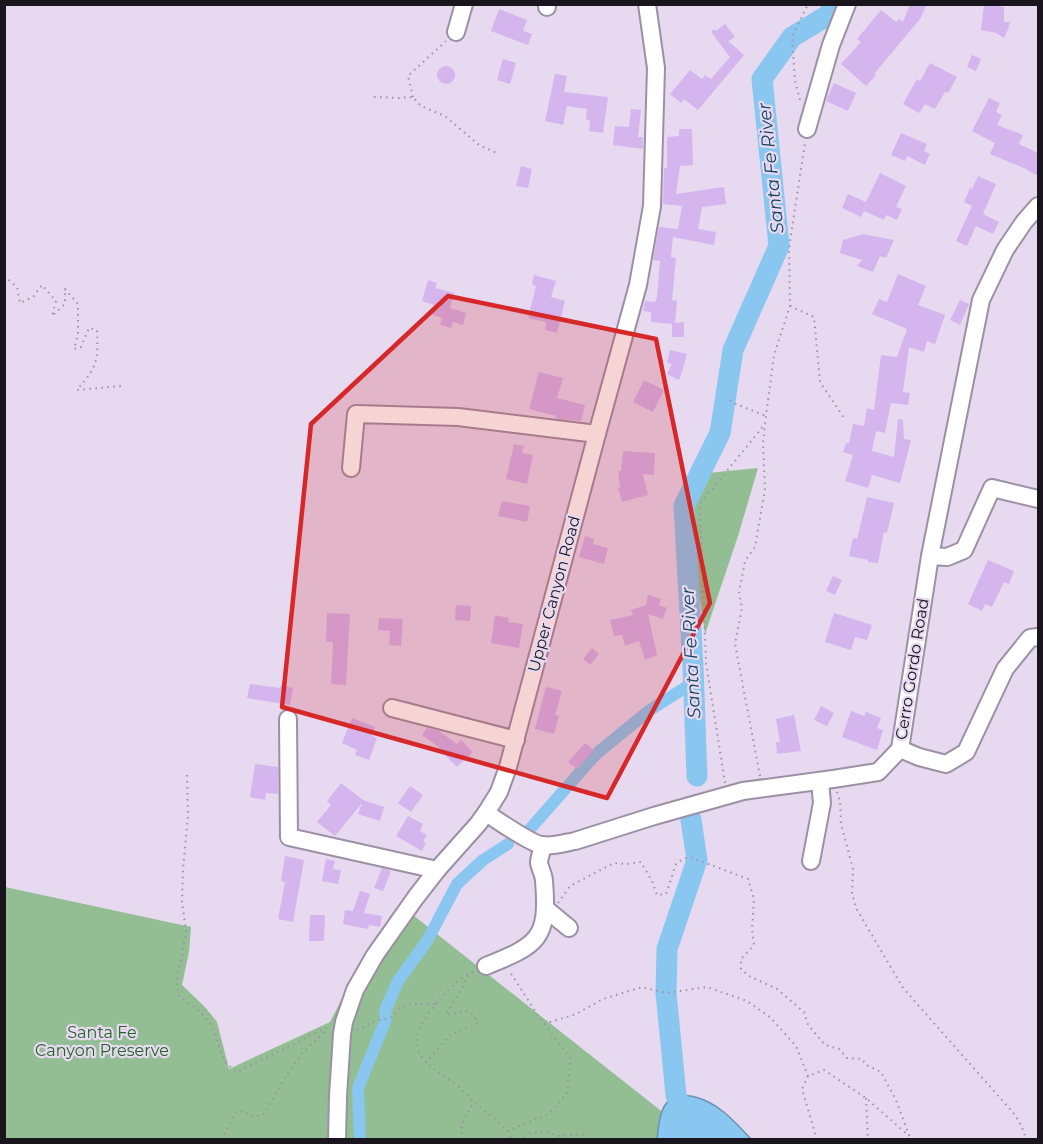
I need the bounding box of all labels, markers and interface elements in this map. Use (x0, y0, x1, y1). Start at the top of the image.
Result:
water label: Santa Fe River (753, 101, 789, 235)
street label: Upper Canyon Road (524, 514, 584, 674)
water label: Santa Fe River (677, 586, 705, 719)
street label: Cerro Gordo Road (891, 597, 933, 741)
park label: Santa Fe Canyon Preserve (35, 1023, 169, 1060)

